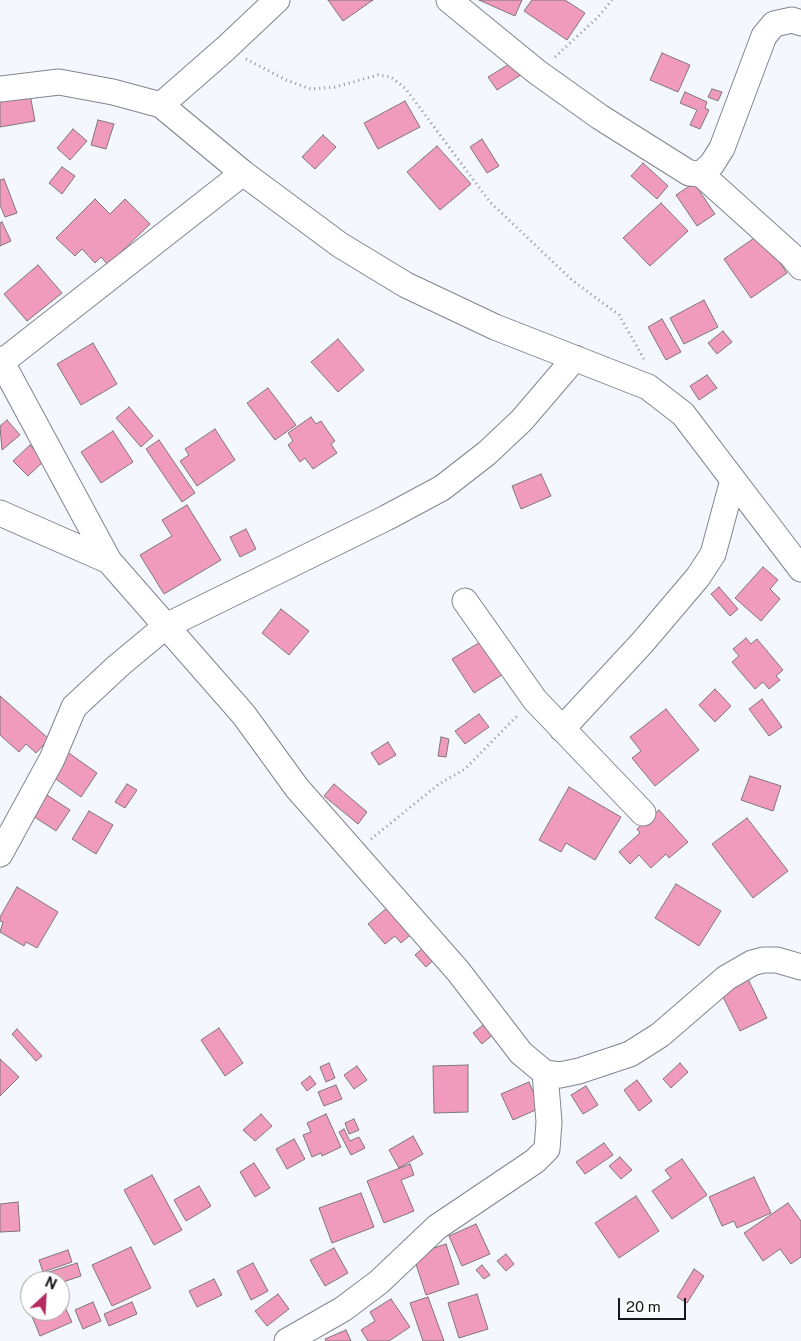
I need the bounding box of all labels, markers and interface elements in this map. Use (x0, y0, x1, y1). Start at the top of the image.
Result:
north arrow (20, 1271, 70, 1321)
text: N (43, 1274, 59, 1293)
scale bar (621, 1288, 688, 1320)
text: 20 m (626, 1298, 661, 1315)

